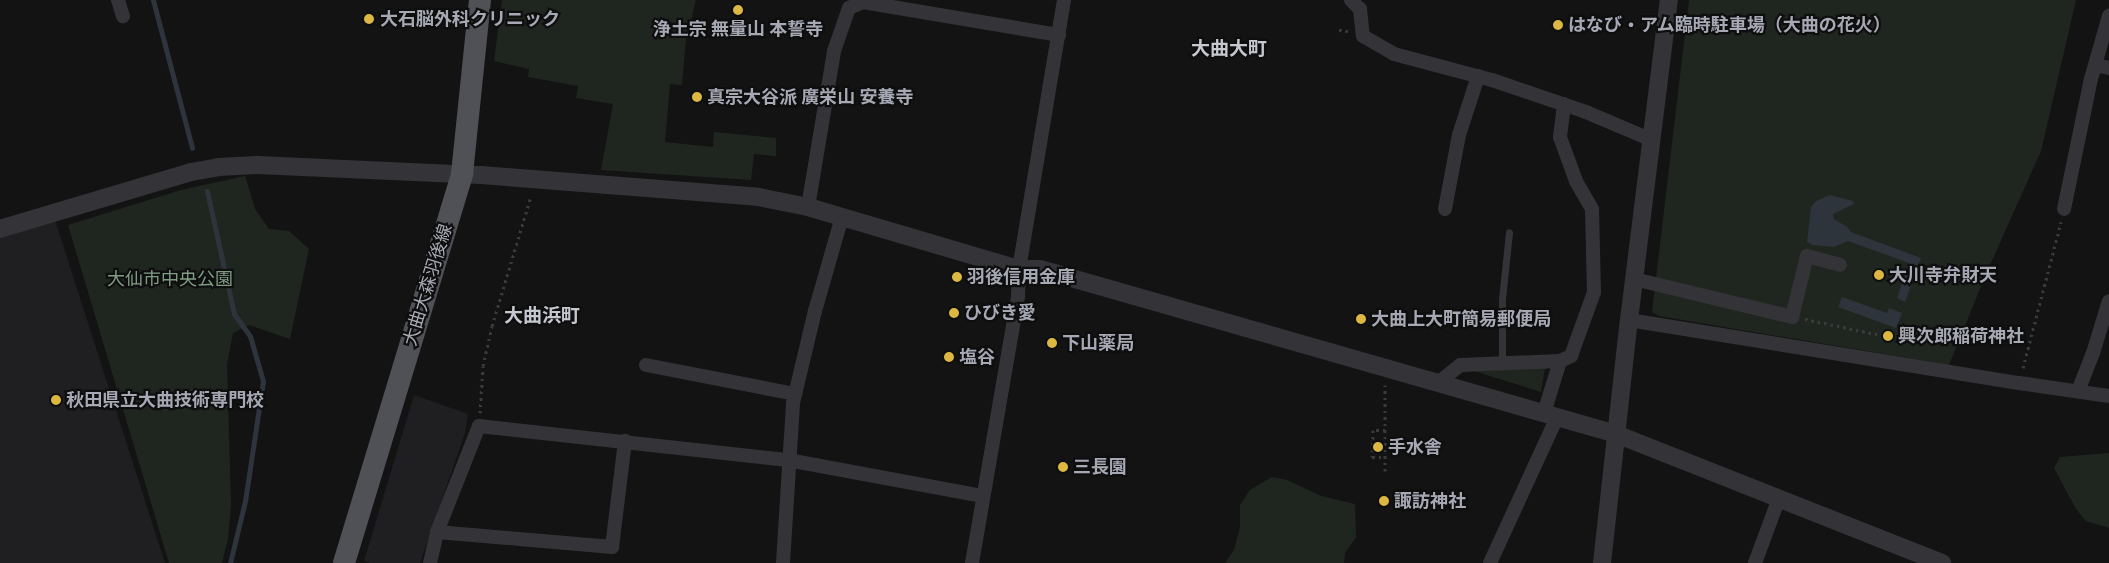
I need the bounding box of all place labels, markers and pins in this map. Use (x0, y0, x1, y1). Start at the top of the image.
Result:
marker: 浄土宗 無量山 本誓寺 (732, 4, 744, 16)
place label: 大石脳外科クリニック (380, 8, 560, 30)
marker: 大石脳外科クリニック (362, 12, 376, 26)
place label: はなび・アム臨時駐車場（大曲の花火） (1568, 14, 1892, 36)
place label: 浄土宗 無量山 本誓寺 (653, 18, 823, 40)
marker: はなび・アム臨時駐車場（大曲の花火） (1552, 19, 1564, 31)
place label: 真宗大谷派 廣栄山 安養寺 (707, 86, 913, 108)
marker: 真宗大谷派 廣栄山 安養寺 (691, 91, 703, 103)
place label: 大川寺弁財天 (1889, 264, 1997, 286)
place label: 羽後信用金庫 (967, 266, 1075, 288)
marker: 大川寺弁財天 (1873, 269, 1885, 281)
marker: 羽後信用金庫 (951, 271, 963, 283)
place label: ひびき愛 (964, 302, 1036, 324)
marker: ひびき愛 (948, 307, 960, 319)
place label: 大曲上大町簡易郵便局 (1371, 308, 1551, 330)
marker: 大曲上大町簡易郵便局 (1355, 313, 1367, 325)
place label: 興次郎稲荷神社 (1898, 325, 2024, 347)
marker: 興次郎稲荷神社 (1882, 330, 1894, 342)
place label: 下山薬局 (1062, 332, 1134, 354)
marker: 下山薬局 (1046, 337, 1058, 349)
place label: 塩谷 (959, 346, 995, 368)
marker: 塩谷 (943, 351, 955, 363)
place label: 秋田県立大曲技術専門校 (66, 389, 264, 411)
marker: 秋田県立大曲技術専門校 (50, 394, 62, 406)
place label: 手水舎 (1388, 436, 1442, 458)
marker: 手水舎 (1372, 441, 1384, 453)
place label: 三長園 (1073, 456, 1127, 478)
marker: 三長園 (1057, 461, 1069, 473)
place label: 諏訪神社 (1394, 490, 1466, 512)
marker: 諏訪神社 (1378, 495, 1390, 507)

